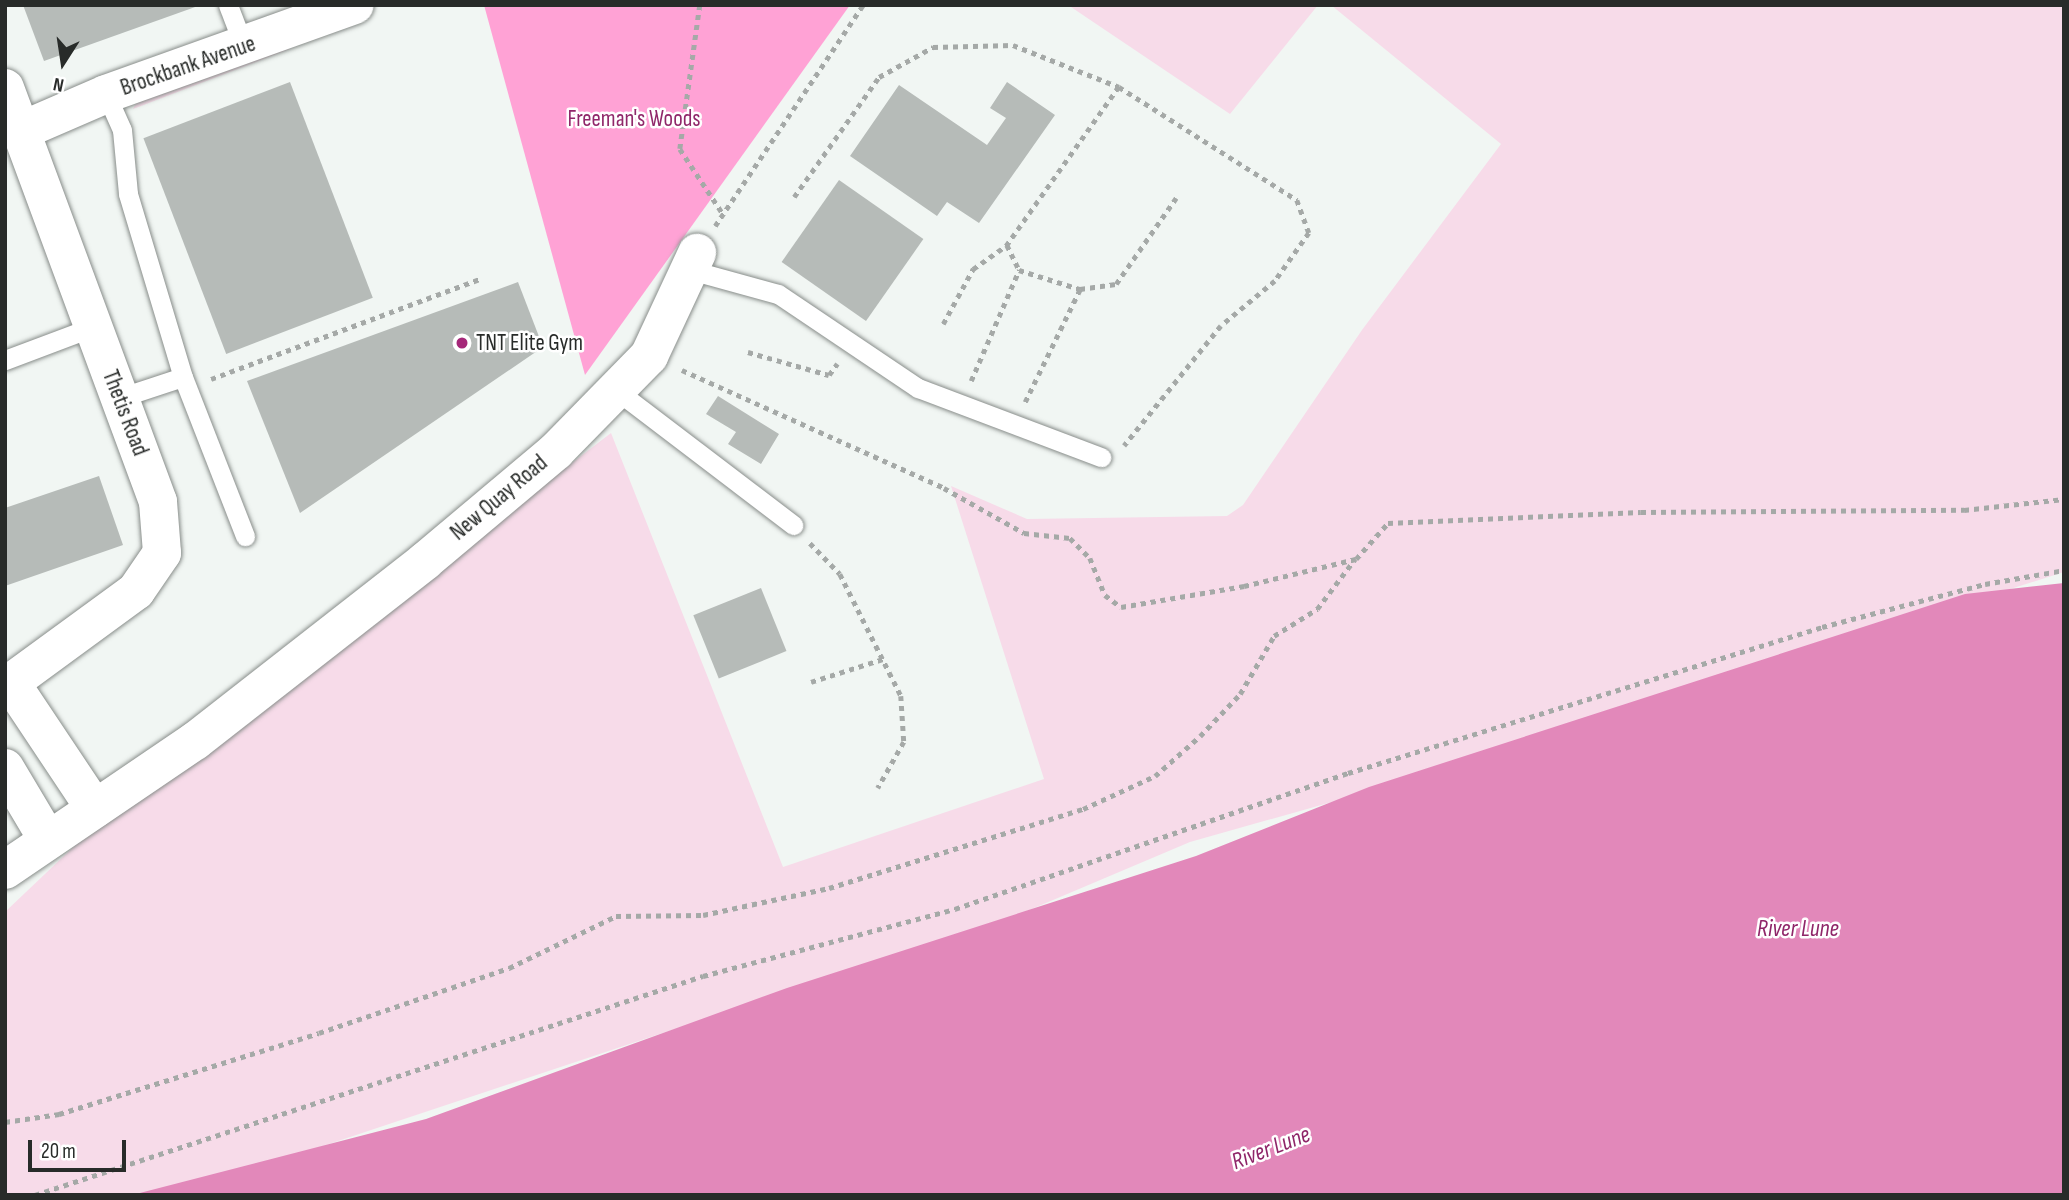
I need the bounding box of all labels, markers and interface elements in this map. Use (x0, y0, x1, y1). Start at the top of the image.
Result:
north arrow (28, 28, 98, 98)
street label: Brockbank Avenue (117, 30, 259, 102)
text: N (51, 72, 66, 96)
park label: Freeman's Woods (567, 105, 701, 133)
place label: TNT Elite Gym (476, 329, 583, 357)
marker: TNT Elite Gym (454, 335, 470, 351)
street label: Thetis Road (96, 366, 154, 460)
street label: New Quay Road (445, 450, 553, 546)
water label: River Lune (1757, 915, 1839, 943)
water label: River Lune (1228, 1120, 1314, 1176)
scale bar (32, 1126, 130, 1170)
text: 20 m (41, 1139, 76, 1164)

